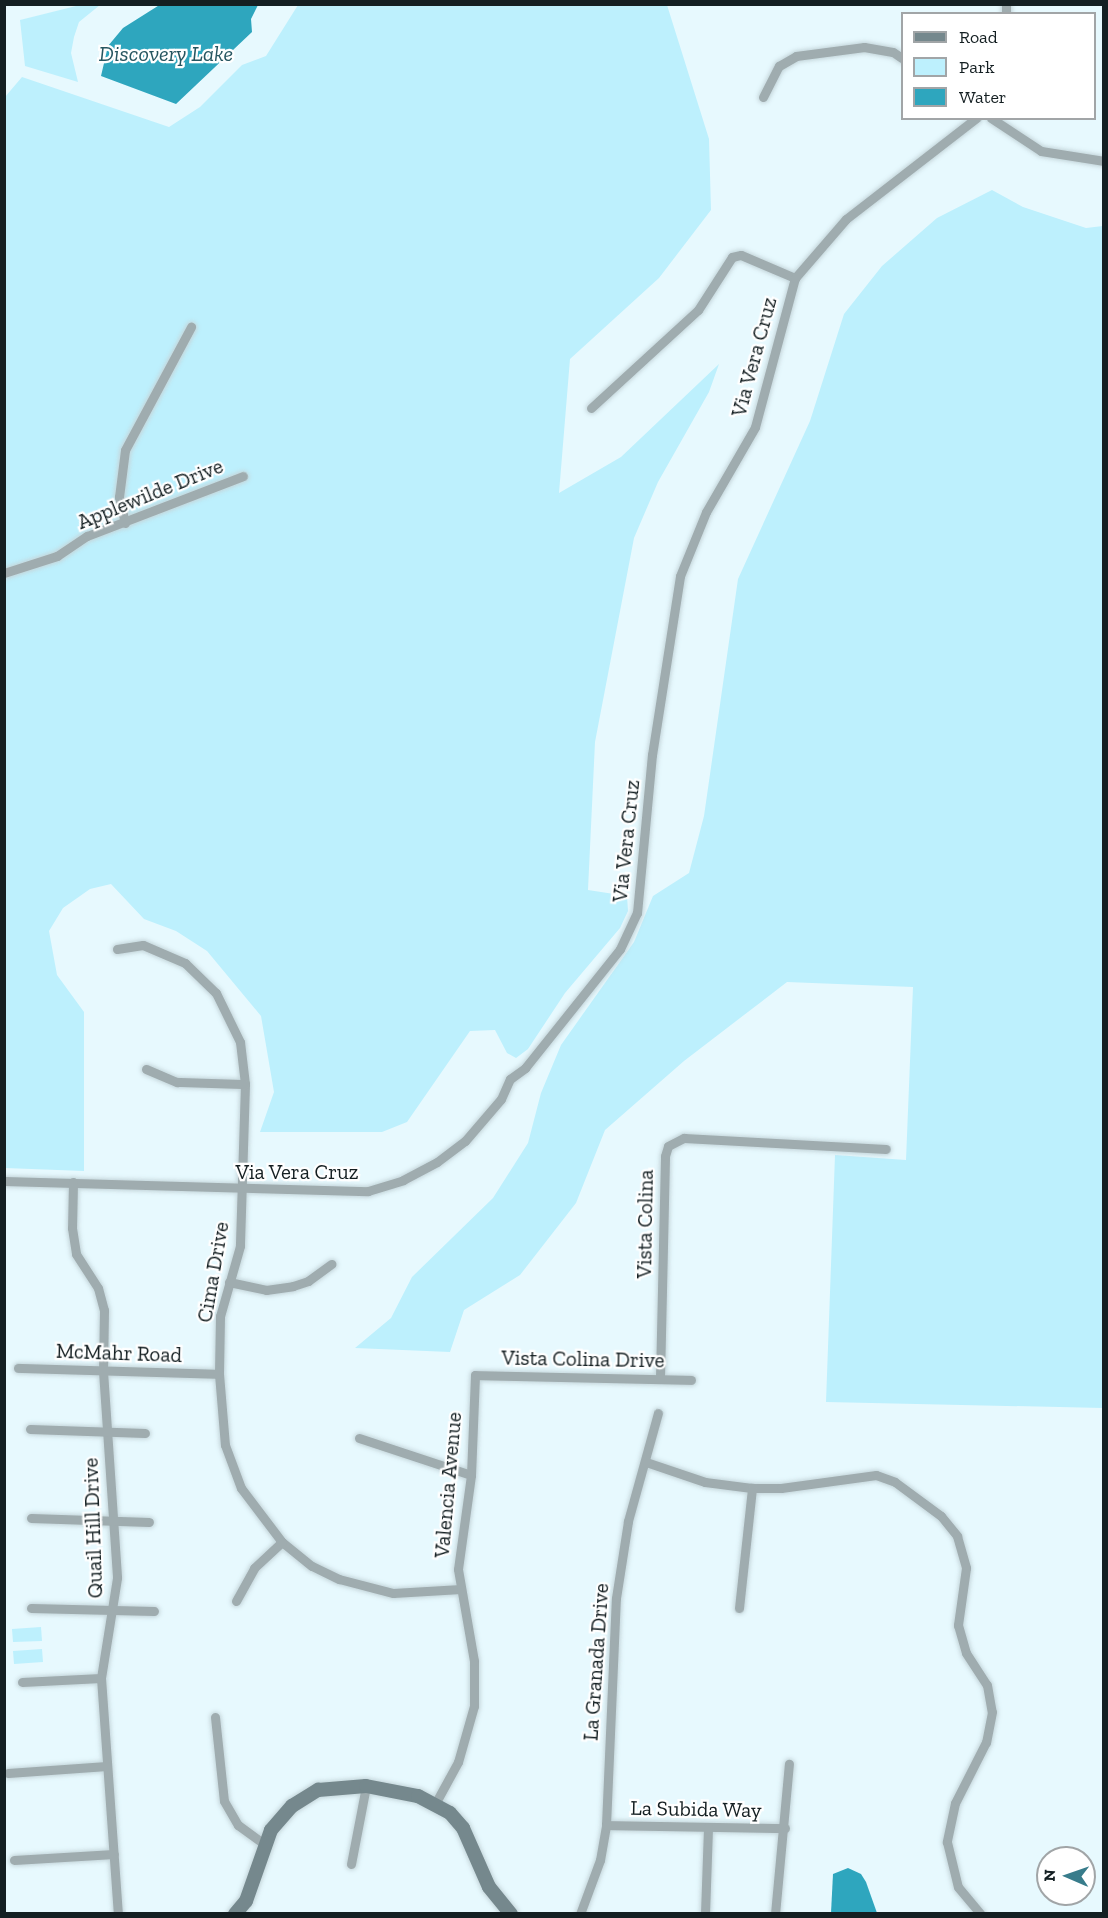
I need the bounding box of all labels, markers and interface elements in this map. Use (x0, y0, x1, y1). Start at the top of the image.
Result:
legend (901, 12, 1096, 120)
text: Road (959, 26, 998, 48)
water label: Discovery Lake (99, 41, 233, 67)
text: Park (959, 56, 995, 78)
text: Water (959, 86, 1006, 108)
street label: Via Vera Cruz (726, 294, 782, 420)
street label: Applewilde Drive (73, 453, 227, 535)
street label: Via Vera Cruz (607, 778, 645, 904)
street label: Via Vera Cruz (235, 1159, 359, 1185)
street label: Vista Colina (631, 1169, 659, 1279)
street label: Cima Drive (192, 1220, 234, 1324)
street label: McMahr Road (55, 1338, 183, 1368)
street label: Vista Colina Drive (501, 1345, 665, 1373)
street label: Valencia Avenue (429, 1411, 467, 1559)
street label: Quail Hill Drive (78, 1457, 108, 1599)
street label: La Granada Drive (578, 1582, 614, 1742)
street label: La Subida Way (630, 1795, 762, 1823)
north arrow (1036, 1846, 1096, 1906)
text: N (1040, 1869, 1059, 1882)

